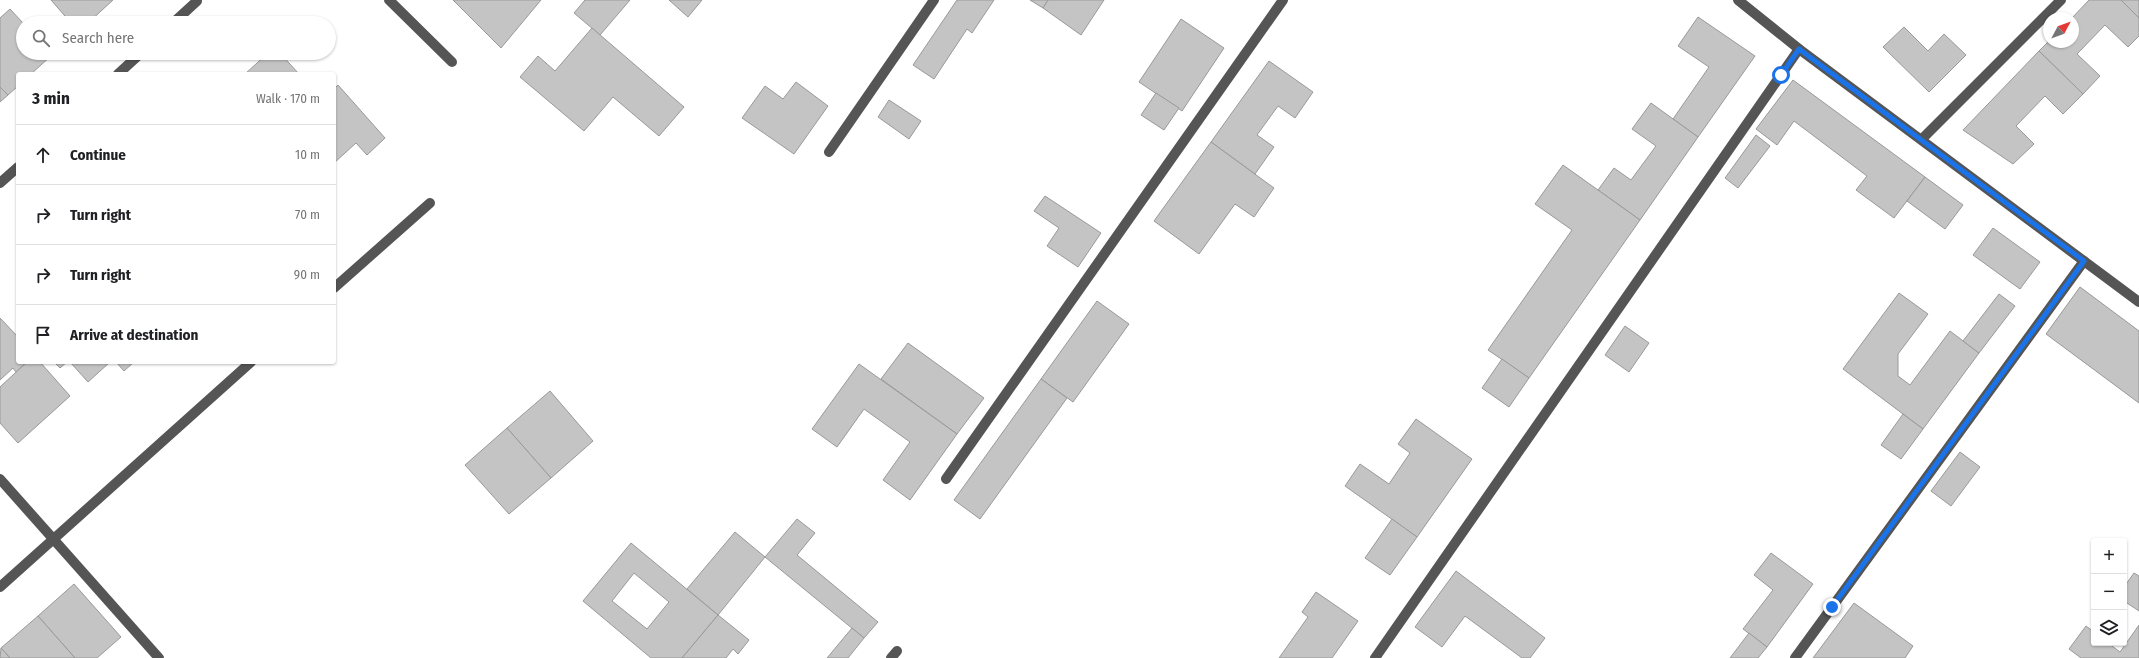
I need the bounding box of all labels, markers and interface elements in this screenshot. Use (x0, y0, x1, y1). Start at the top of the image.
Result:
north arrow (2043, 12, 2079, 48)
search box (16, 16, 336, 60)
icon: search (30, 27, 52, 49)
text: Search here (62, 29, 134, 47)
route start (1772, 66, 1790, 84)
text: 3 min (32, 88, 70, 109)
text: Walk · 170 m (256, 91, 320, 106)
icon: ahead (32, 144, 54, 166)
text: Continue (70, 146, 126, 164)
text: 10 m (295, 147, 320, 162)
icon: right (32, 204, 54, 226)
text: Turn right (70, 206, 131, 224)
text: 70 m (295, 207, 320, 222)
icon: right (32, 264, 54, 286)
text: Turn right (70, 266, 131, 284)
text: 90 m (294, 267, 320, 282)
icon: arrive (32, 324, 54, 346)
text: Arrive at destination (70, 326, 198, 344)
map controls (2091, 538, 2127, 646)
button: + (2091, 538, 2127, 574)
button: − (2091, 574, 2127, 610)
route end (1823, 598, 1841, 616)
button: layers (2091, 610, 2127, 646)

